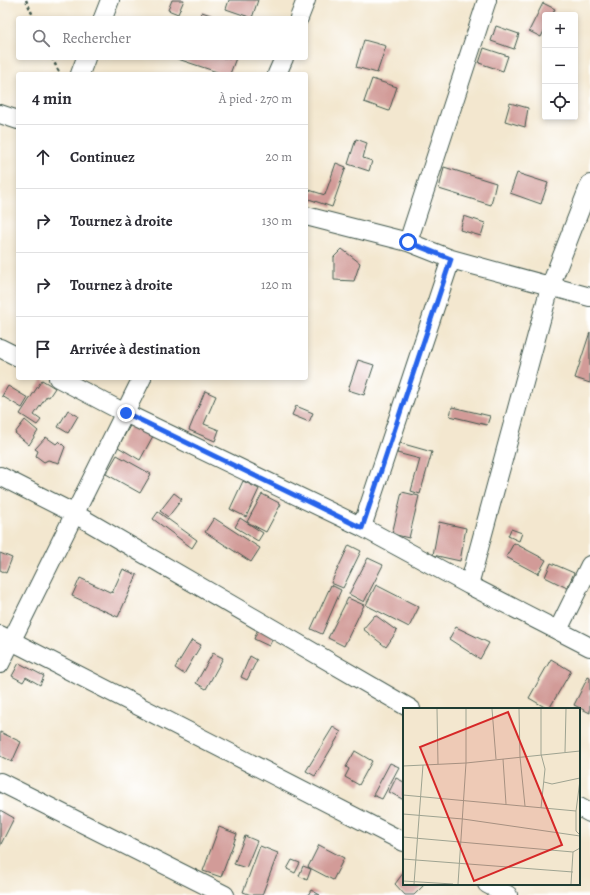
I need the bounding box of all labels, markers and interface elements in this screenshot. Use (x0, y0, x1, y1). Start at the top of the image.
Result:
map controls (542, 12, 578, 120)
button: + (542, 12, 578, 48)
search box (16, 16, 308, 60)
icon: search (30, 27, 52, 49)
text: Rechercher (62, 28, 131, 48)
button: − (542, 48, 578, 84)
button: locate (542, 84, 578, 120)
text: 4 min (32, 87, 72, 110)
text: À pied · 270 m (219, 90, 292, 107)
icon: ahead (32, 146, 54, 168)
text: Continuez (70, 147, 135, 167)
text: 20 m (266, 148, 292, 165)
icon: right (32, 210, 54, 232)
text: Tournez à droite (70, 211, 173, 231)
text: 130 m (262, 212, 292, 229)
route start (399, 233, 417, 251)
icon: right (32, 274, 54, 296)
text: Tournez à droite (70, 275, 173, 295)
text: 120 m (261, 276, 292, 293)
icon: arrive (32, 338, 54, 360)
text: Arrivée à destination (70, 339, 201, 359)
route end (117, 404, 135, 422)
inset map (403, 708, 580, 885)

